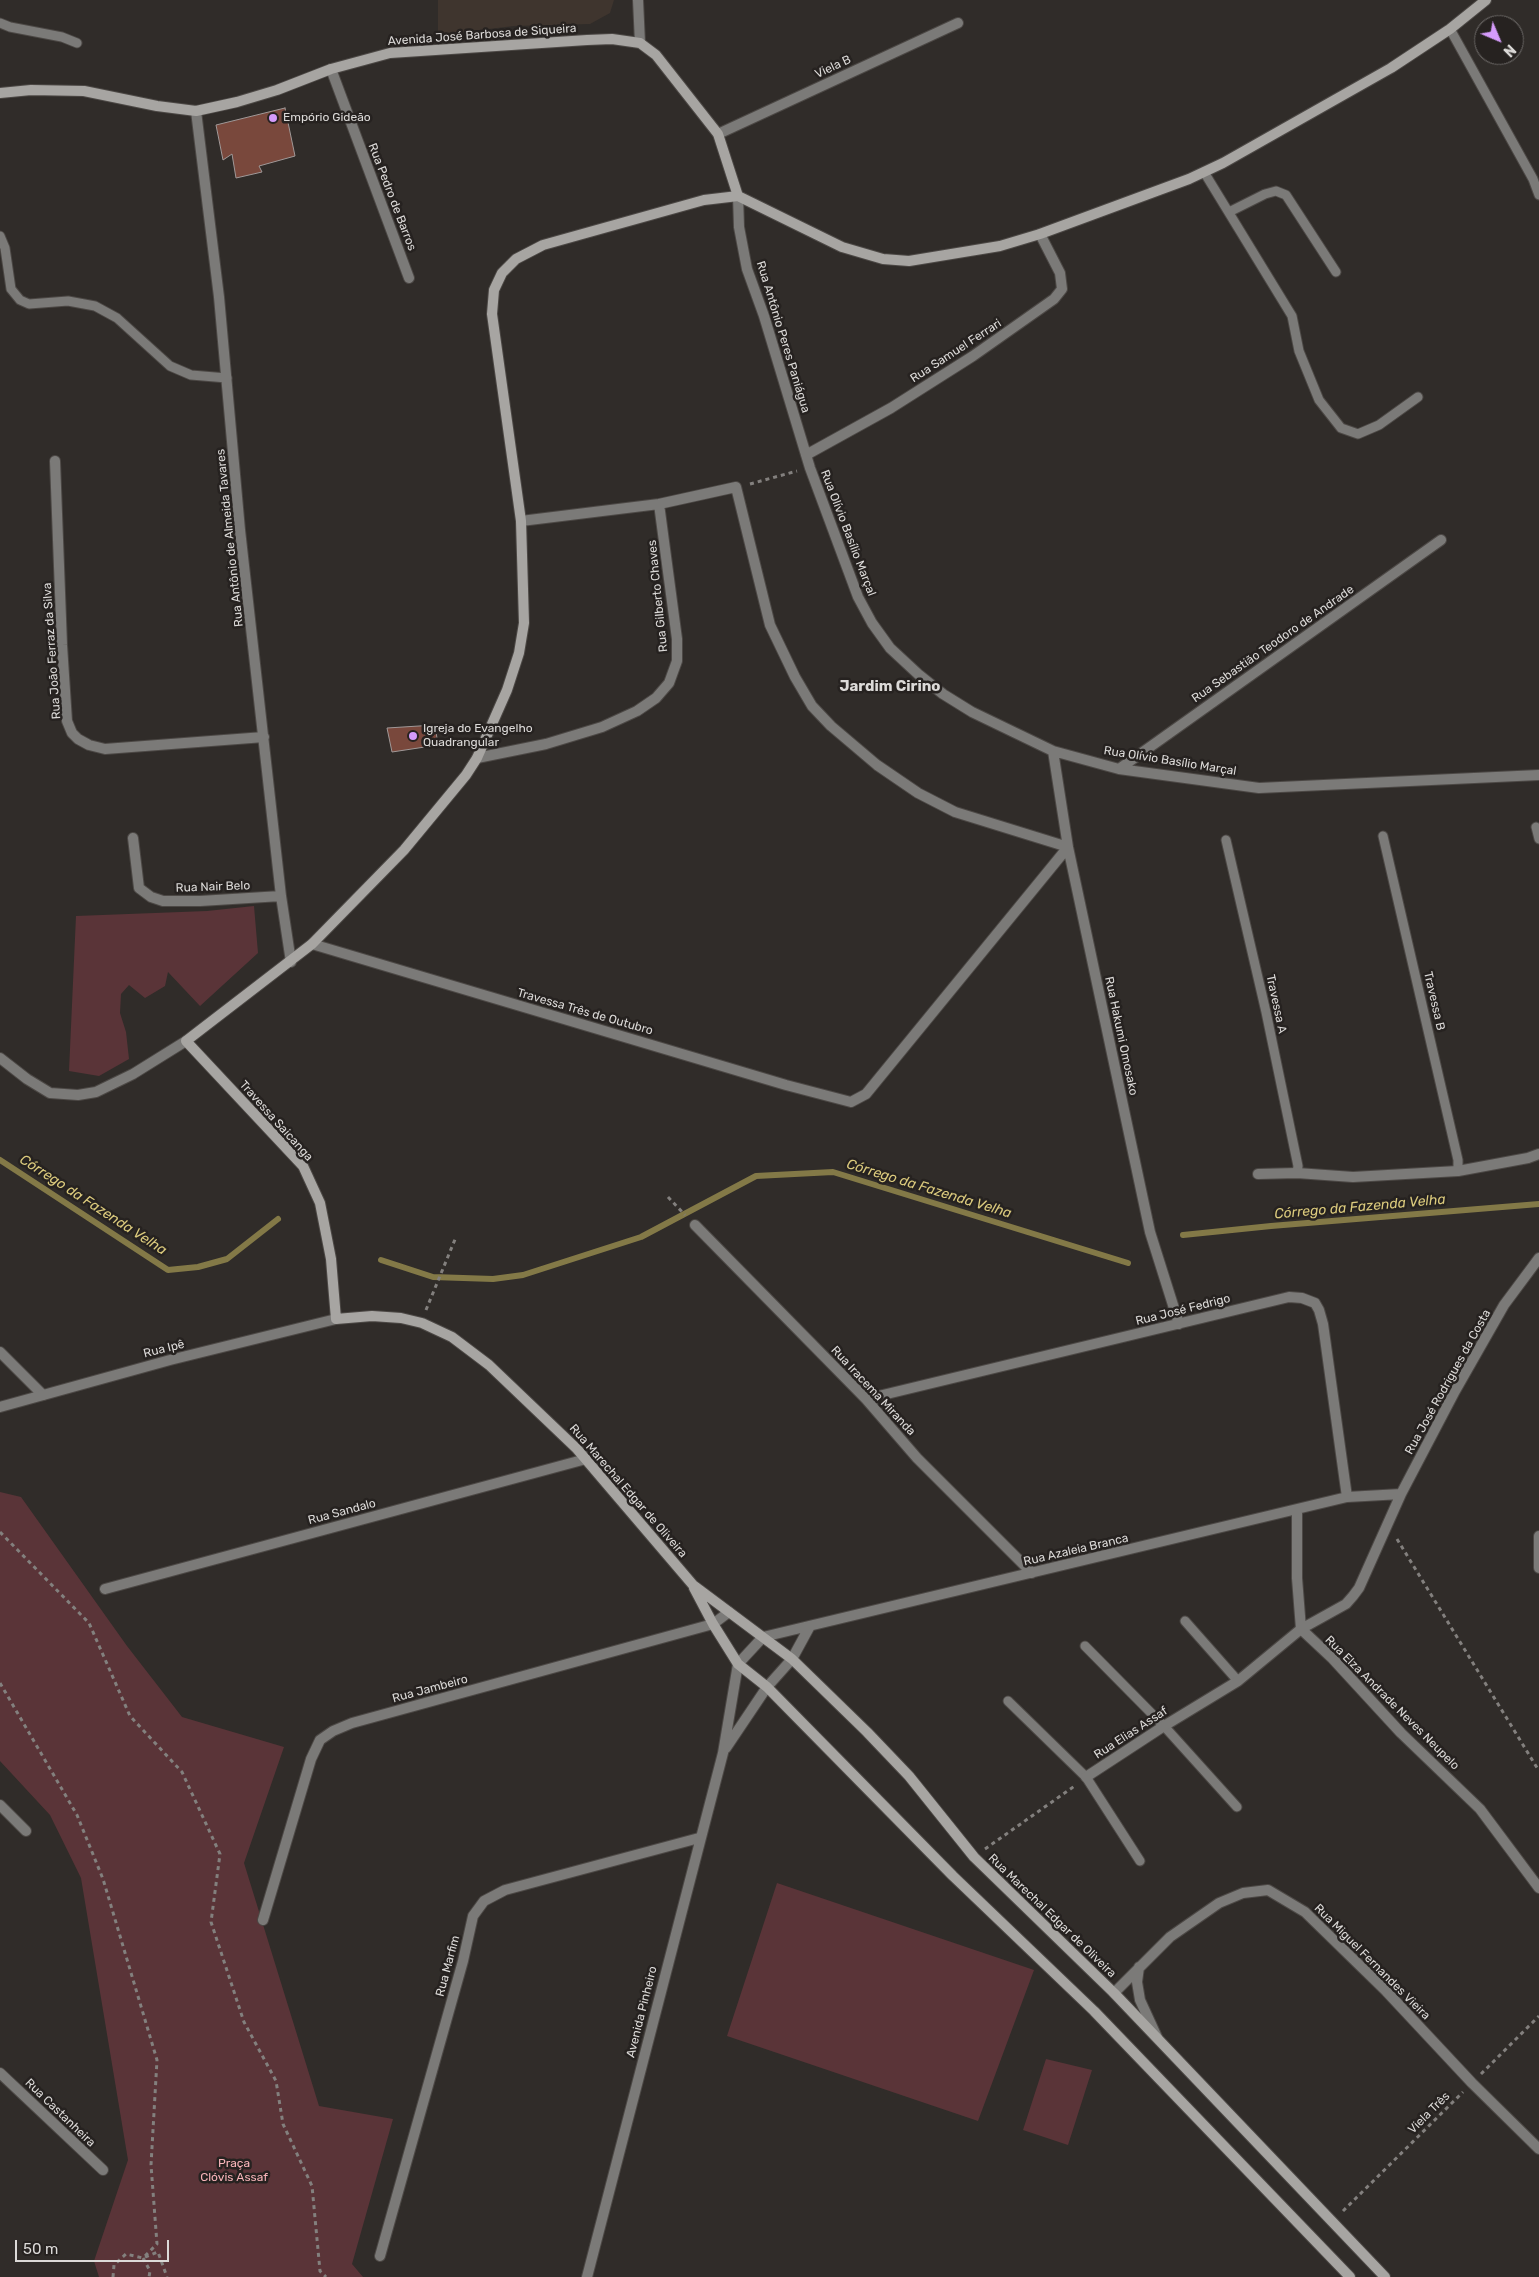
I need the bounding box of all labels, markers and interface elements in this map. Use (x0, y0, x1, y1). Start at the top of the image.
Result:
north arrow (1474, 15, 1524, 65)
street label: Avenida José Barbosa de Siqueira (387, 21, 577, 49)
text: N (1500, 41, 1519, 60)
street label: Viela B (813, 52, 853, 82)
place label: Empório Gideão (283, 111, 371, 125)
marker: Empório Gideão (267, 112, 279, 124)
street label: Rua Pedro de Barros (365, 141, 419, 253)
street label: Rua Antônio Peres Paniágua (753, 259, 813, 415)
street label: Rua Samuel Ferrari (908, 316, 1004, 386)
street label: Rua Antônio de Almeida Tavares (213, 448, 247, 628)
street label: Rua Olívio Basílio Marçal (817, 468, 879, 598)
street label: Rua Gilberto Chaves (645, 539, 671, 653)
street label: Rua João Ferraz da Silva (40, 582, 64, 720)
street label: Rua Sebastião Teodoro de Andrade (1189, 582, 1357, 706)
district label: Jardim Cirino (839, 678, 941, 696)
place label: Igreja do Evangelho Quadrangular (423, 722, 533, 750)
marker: Igreja do Evangelho Quadrangular (407, 730, 419, 742)
street label: Rua Olívio Basílio Marçal (1103, 743, 1237, 779)
street label: Rua Nair Belo (175, 879, 251, 895)
street label: Travessa B (1420, 970, 1448, 1032)
street label: Travessa A (1263, 973, 1289, 1035)
street label: Rua Hakumi Omosako (1101, 975, 1141, 1097)
street label: Travessa Três de Outubro (515, 986, 655, 1038)
street label: Travessa Saicanga (236, 1078, 316, 1164)
water label: Córrego da Fazenda Velha (16, 1151, 170, 1259)
water label: Córrego da Fazenda Velha (844, 1156, 1014, 1222)
water label: Córrego da Fazenda Velha (1274, 1191, 1446, 1223)
street label: Rua José Fedrigo (1134, 1291, 1232, 1329)
street label: Rua José Rodrigues da Costa (1402, 1307, 1494, 1457)
street label: Rua Ipê (142, 1337, 186, 1361)
street label: Rua Iracema Miranda (828, 1343, 918, 1439)
street label: Rua Marechal Edgar de Oliveira (566, 1421, 690, 1561)
street label: Rua Sandalo (307, 1496, 377, 1528)
street label: Rua Azaleia Branca (1022, 1531, 1130, 1569)
street label: Rua Elza Andrade Neves Neupelo (1322, 1633, 1462, 1773)
street label: Rua Jambeiro (391, 1672, 469, 1706)
street label: Rua Elias Assaf (1091, 1704, 1171, 1762)
street label: Rua Marechal Edgar de Oliveira (985, 1851, 1119, 1981)
street label: Rua Miguel Fernandes Vieira (1311, 1901, 1433, 2023)
street label: Rua Marfim (433, 1934, 463, 1998)
street label: Avenida Pinheiro (624, 1965, 660, 2059)
street label: Rua Castanheira (22, 2076, 98, 2150)
street label: Viela Três (1405, 2089, 1453, 2137)
park label: Praça Clóvis Assaf (200, 2157, 268, 2185)
scale bar (18, 2230, 171, 2262)
text: 50 m (23, 2240, 58, 2258)

